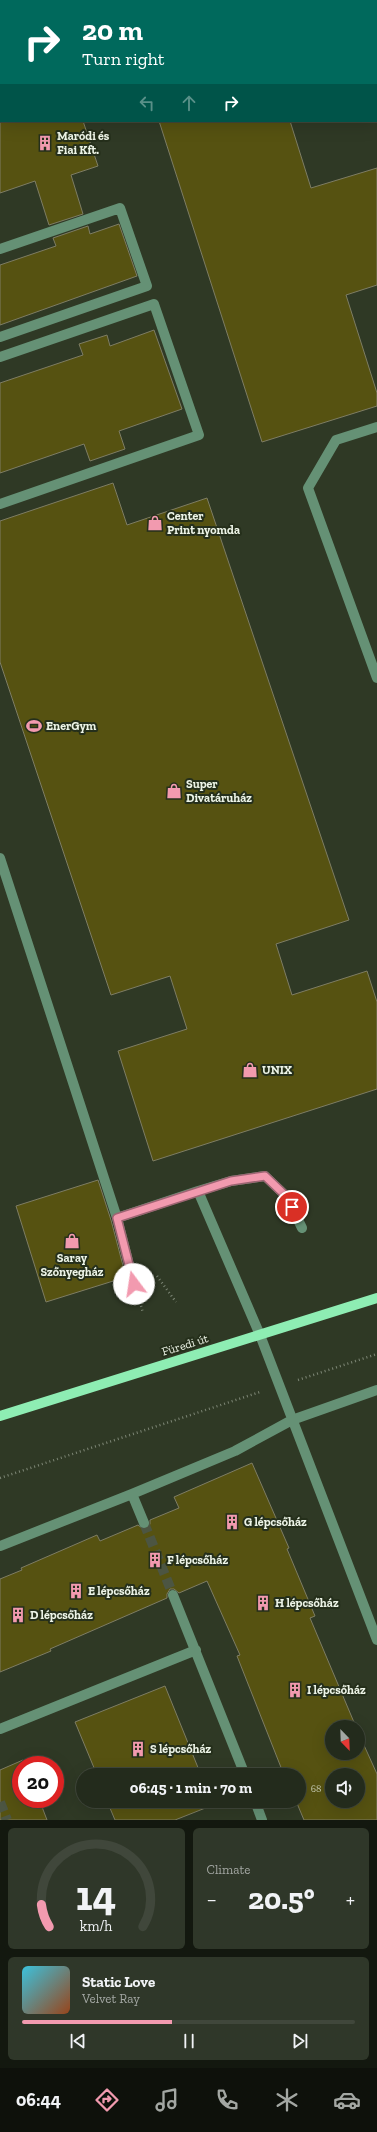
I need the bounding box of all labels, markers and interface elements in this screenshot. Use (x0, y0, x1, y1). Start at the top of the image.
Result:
text: 20 m (82, 14, 143, 47)
icon: right (16, 16, 68, 68)
text: Turn right (82, 48, 164, 70)
icon: left (136, 92, 158, 114)
icon: ahead (178, 92, 200, 114)
icon: right (220, 92, 242, 114)
place label: Maródi és Fiai Kft. (57, 129, 110, 157)
building icon: Maródi és Fiai Kft. (36, 134, 54, 152)
place label: Center Print nyomda (167, 509, 240, 537)
shop icon: Center Print nyomda (146, 514, 164, 532)
sports icon: EnerGym (25, 717, 43, 735)
place label: EnerGym (46, 719, 97, 733)
place label: Super Divatáruház (186, 777, 252, 805)
shop icon: Super Divatáruház (165, 782, 183, 800)
shop icon: UNIX (241, 1061, 259, 1079)
place label: UNIX (262, 1063, 292, 1077)
pin (275, 1190, 309, 1224)
icon: arrive (281, 1196, 303, 1218)
shop icon: Saray Szőnyegház (63, 1232, 81, 1250)
place label: Saray Szőnyegház (40, 1251, 104, 1279)
position arrow (113, 1263, 155, 1305)
street label: Füredi út (160, 1331, 211, 1359)
building icon: G lépcsőház (223, 1513, 241, 1531)
place label: G lépcsőház (244, 1515, 307, 1529)
building icon: F lépcsőház (146, 1551, 164, 1569)
place label: F lépcsőház (167, 1553, 228, 1567)
building icon: E lépcsőház (67, 1582, 85, 1600)
place label: E lépcsőház (88, 1584, 150, 1598)
building icon: H lépcsőház (254, 1594, 272, 1612)
place label: H lépcsőház (275, 1596, 339, 1610)
building icon: D lépcsőház (9, 1606, 27, 1624)
place label: D lépcsőház (30, 1608, 93, 1622)
building icon: I lépcsőház (286, 1681, 304, 1699)
place label: I lépcsőház (307, 1683, 366, 1697)
north arrow (325, 1720, 365, 1760)
map controls (325, 1720, 365, 1808)
building icon: S lépcsőház (129, 1740, 147, 1758)
place label: S lépcsőház (150, 1742, 211, 1756)
speed limit sign: 20 (12, 1756, 64, 1808)
button: sound (325, 1768, 365, 1808)
text: 06:45 · 1 min · 70 m (130, 1779, 252, 1797)
house number: 68 (311, 1783, 321, 1795)
text: Climate (207, 1862, 250, 1877)
text: 14 (76, 1870, 117, 1920)
text: 20.5° (248, 1881, 315, 1917)
text: − (207, 1886, 217, 1913)
text: + (346, 1886, 355, 1913)
text: km/h (80, 1917, 113, 1934)
text: Static Love (82, 1973, 155, 1991)
text: Velvet Ray (82, 1991, 140, 2006)
icon: previous (67, 2030, 89, 2052)
icon: pause (178, 2030, 200, 2052)
icon: next (289, 2030, 311, 2052)
icon: directions (93, 2086, 121, 2114)
icon: music (153, 2086, 181, 2114)
icon: phone (213, 2086, 241, 2114)
icon: climate (273, 2086, 301, 2114)
icon: car (333, 2086, 361, 2114)
text: 06:44 (16, 2089, 61, 2111)

